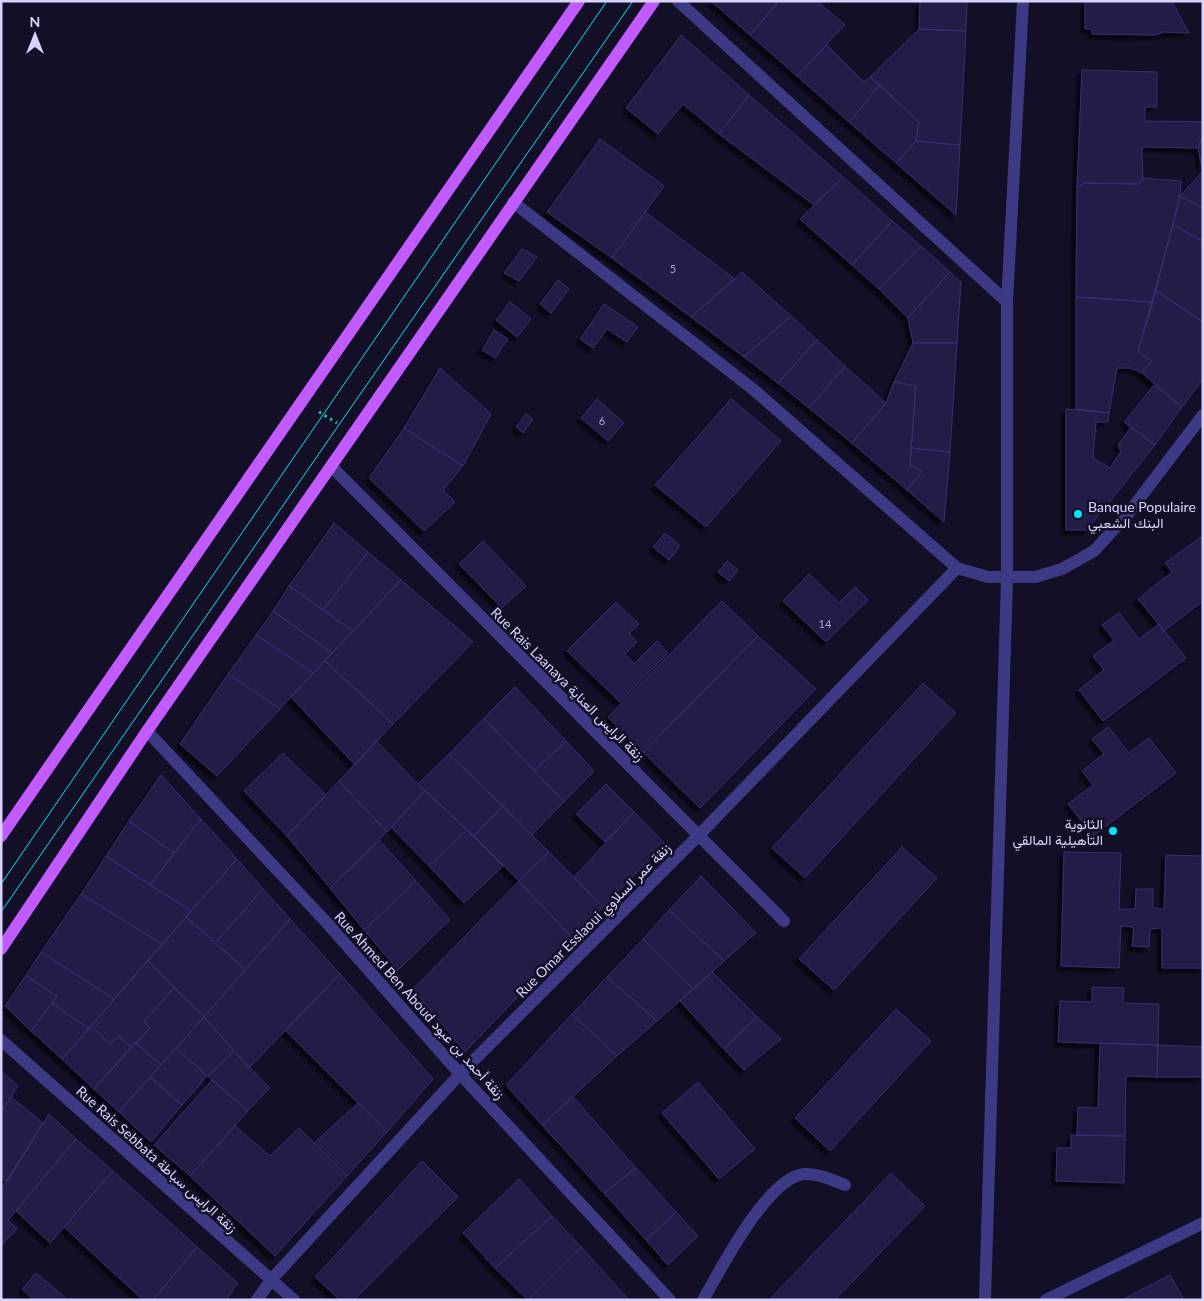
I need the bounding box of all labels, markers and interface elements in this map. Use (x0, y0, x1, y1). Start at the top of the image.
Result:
north arrow (10, 10, 60, 60)
text: N (30, 13, 40, 30)
house number: 5 (670, 262, 676, 275)
house number: 6 (599, 414, 605, 427)
place label: Banque Populaire البنك الشعبي (1088, 498, 1196, 535)
marker: Banque Populaire البنك الشعبي (1072, 508, 1084, 520)
street label: Rue Rais Laanaya زنقة الرايس العناية (487, 604, 649, 765)
house number: 14 (819, 617, 832, 630)
place label: الثانوية التأهيلية المالقي (1012, 815, 1103, 852)
marker: الثانوية التأهيلية المالقي (1107, 825, 1119, 837)
street label: Rue Omar Esslaoui زنقة عمر السلاوي (512, 839, 677, 1004)
street label: Rue Ahmed Ben Aboud زنقة أحمد بن عبود (331, 908, 509, 1103)
street label: Rue Rais Sebbata زنقة الرايس سباطة (72, 1082, 241, 1237)

